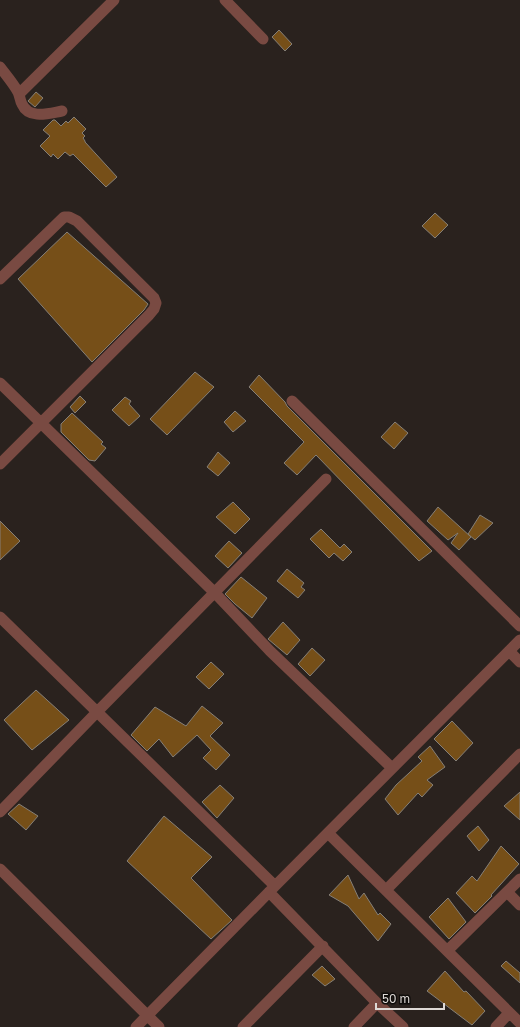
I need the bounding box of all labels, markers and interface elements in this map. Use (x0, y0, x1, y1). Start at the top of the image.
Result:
scale bar (376, 985, 444, 1011)
text: 50 m (382, 991, 410, 1006)

